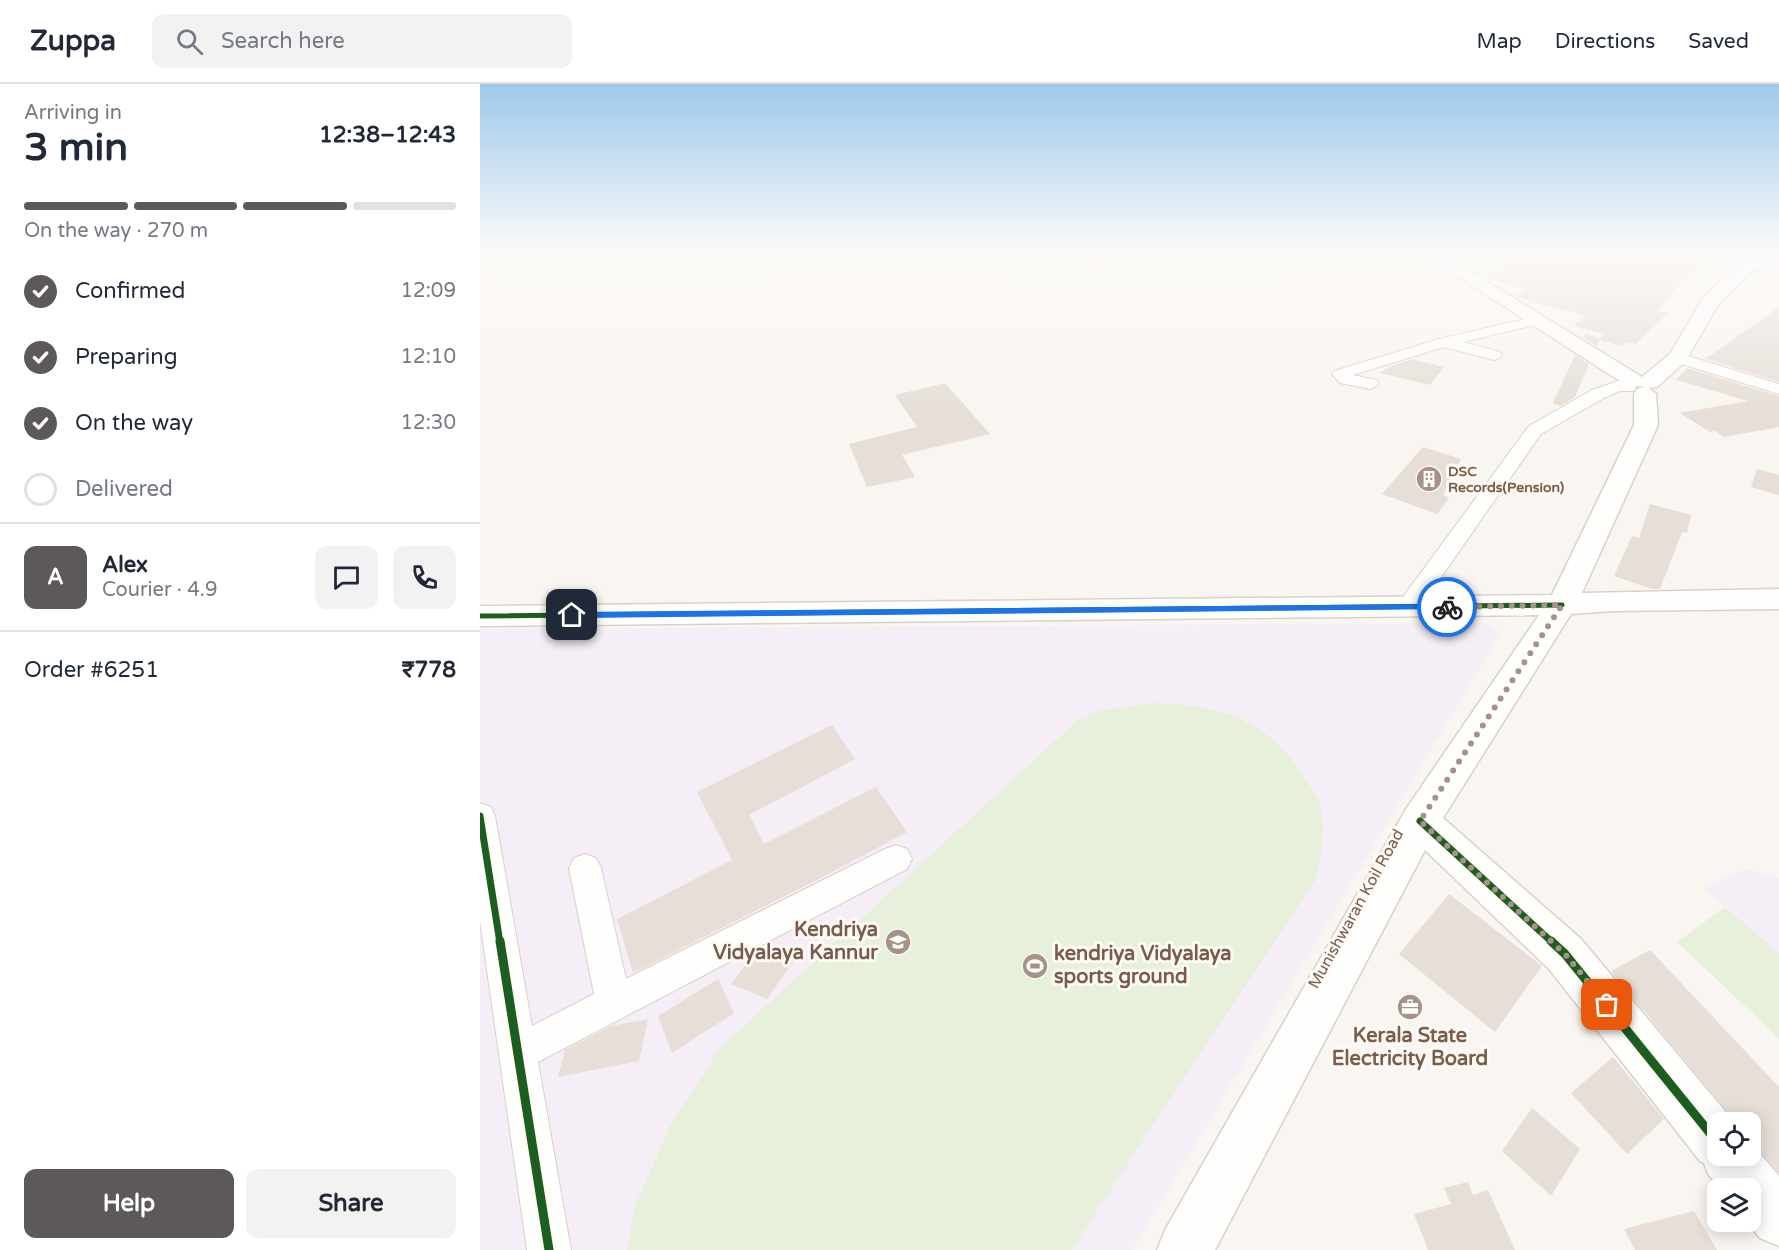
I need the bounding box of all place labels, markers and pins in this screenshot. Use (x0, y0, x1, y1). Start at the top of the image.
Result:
place label: DSC Records(Pension) (1448, 463, 1564, 496)
building icon: DSC Records(Pension) (1414, 464, 1444, 494)
pin (546, 589, 597, 640)
place label: Kendriya Vidyalaya Kannur (713, 918, 878, 965)
school or university icon: Kendriya Vidyalaya Kannur (883, 927, 913, 957)
place label: kendriya Vidyalaya sports ground (1054, 942, 1232, 989)
sports icon: kendriya Vidyalaya sports ground (1020, 951, 1050, 981)
pin (1581, 979, 1632, 1030)
office icon: Kerala State Electricity Board (1395, 992, 1425, 1022)
place label: Kerala State Electricity Board (1332, 1024, 1488, 1071)

